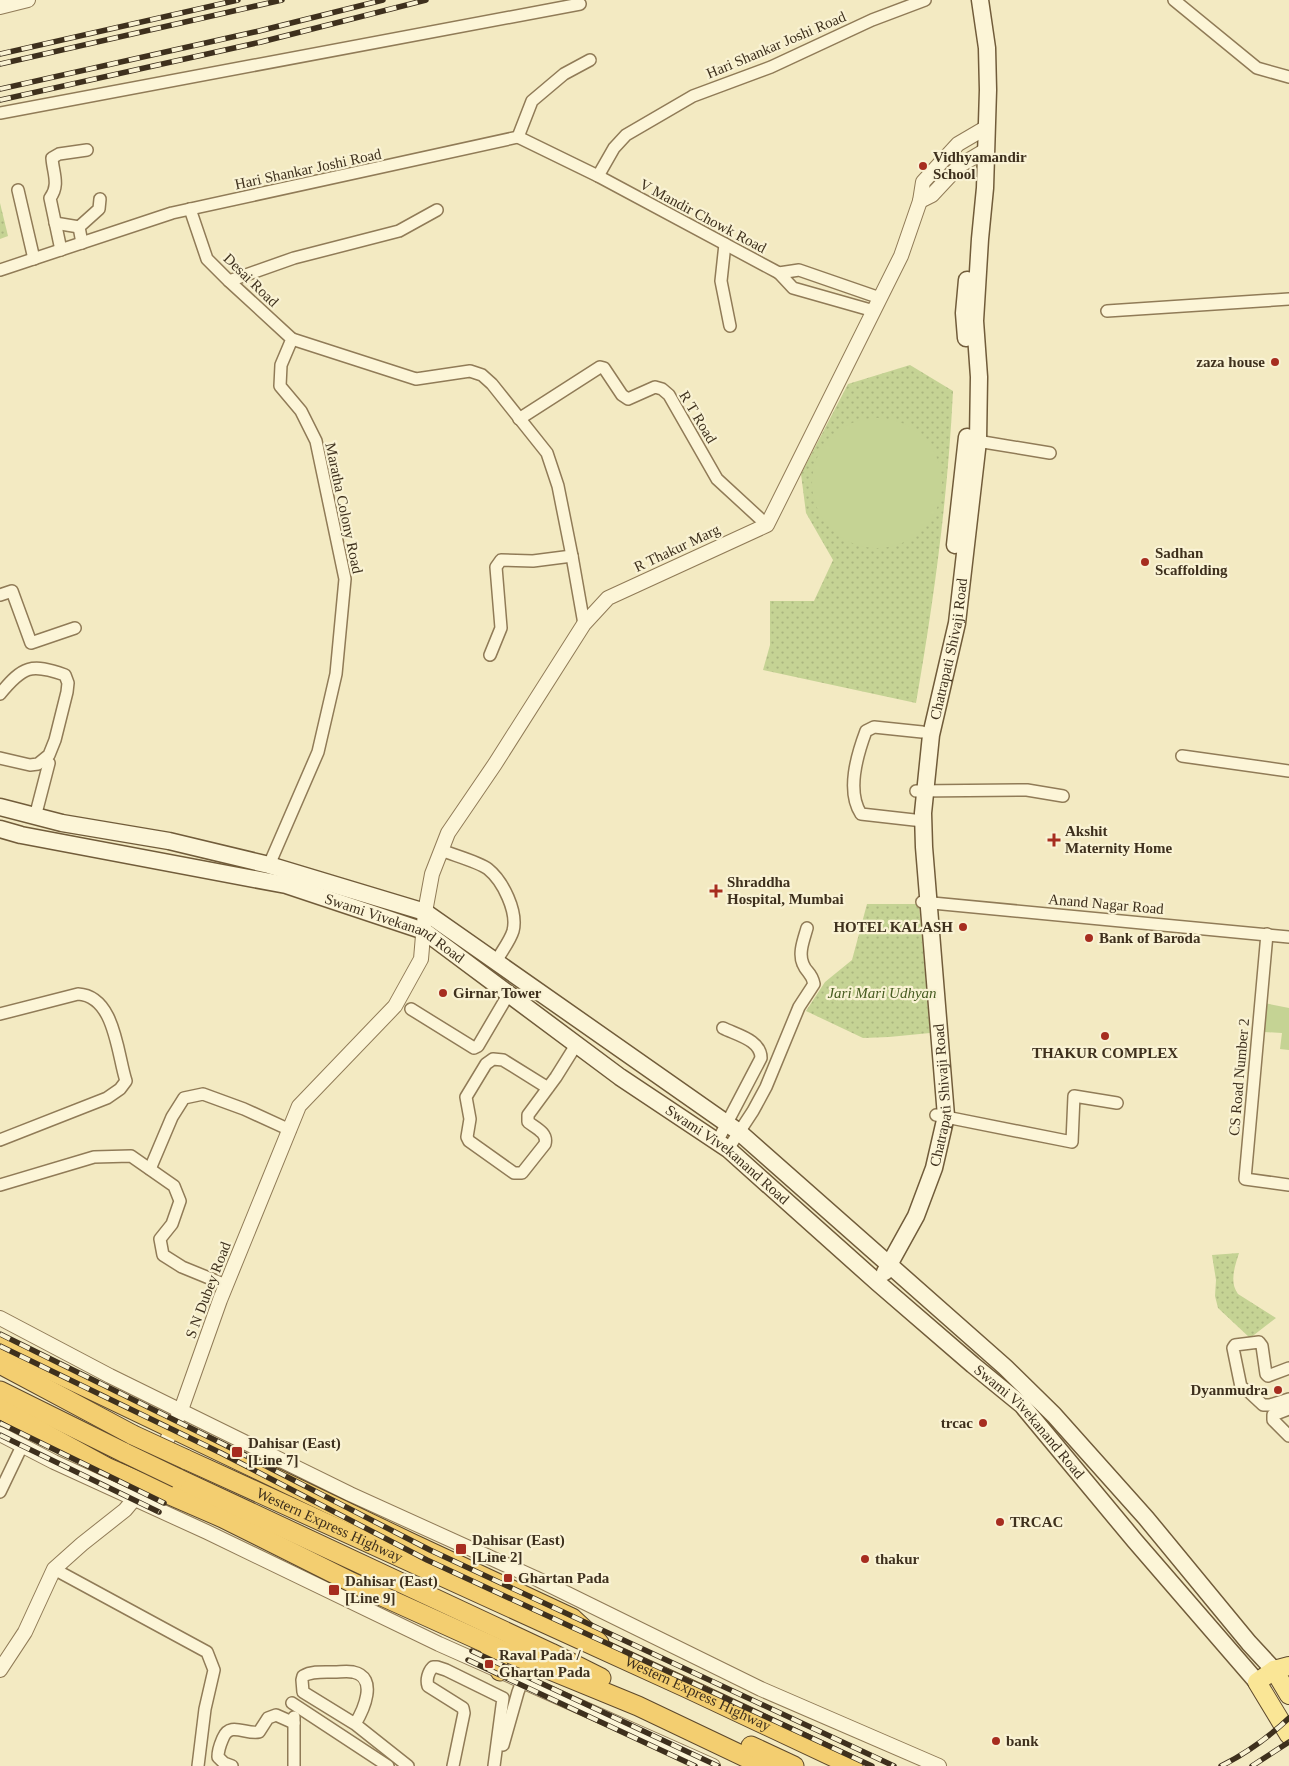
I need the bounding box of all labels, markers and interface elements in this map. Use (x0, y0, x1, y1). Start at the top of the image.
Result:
street label: Hari Shankar Joshi Road (704, 8, 848, 82)
street label: Hari Shankar Joshi Road (233, 146, 383, 192)
place label: Vidhyamandir School (933, 149, 1027, 182)
marker: Vidhyamandir School (917, 160, 929, 172)
street label: V Mandir Chowk Road (637, 176, 769, 256)
street label: Desai Road (220, 250, 282, 310)
place label: zaza house (1196, 354, 1265, 370)
marker: zaza house (1269, 356, 1281, 368)
street label: R T Road (676, 388, 720, 446)
street label: Maratha Colony Road (322, 441, 366, 575)
street label: R Thakur Marg (632, 521, 723, 575)
place label: Sadhan Scaffolding (1155, 545, 1228, 578)
marker: Sadhan Scaffolding (1139, 556, 1151, 568)
street label: Chatrapati Shivaji Road (927, 577, 970, 721)
place label: Akshit Maternity Home (1065, 823, 1172, 856)
marker: Akshit Maternity Home (1047, 833, 1061, 847)
place label: Shraddha Hospital, Mumbai (727, 874, 844, 907)
marker: Shraddha Hospital, Mumbai (709, 884, 723, 898)
street label: Swami Vivekanand Road (323, 890, 468, 966)
street label: Anand Nagar Road (1048, 891, 1165, 917)
place label: HOTEL KALASH (833, 919, 953, 935)
marker: HOTEL KALASH (957, 921, 969, 933)
place label: Bank of Baroda (1099, 930, 1201, 946)
marker: Bank of Baroda (1083, 932, 1095, 944)
place label: Girnar Tower (453, 985, 542, 1001)
park label: Jari Mari Udhyan (827, 985, 937, 1001)
marker: Girnar Tower (437, 987, 449, 999)
street label: CS Road Number 2 (1226, 1018, 1252, 1136)
street label: Chatrapati Shivaji Road (927, 1023, 954, 1168)
marker: THAKUR COMPLEX (1099, 1030, 1111, 1042)
place label: THAKUR COMPLEX (1032, 1045, 1178, 1061)
street label: Swami Vivekanand Road (663, 1102, 793, 1208)
street label: S N Dubey Road (182, 1239, 234, 1341)
street label: Swami Vivekanand Road (971, 1361, 1088, 1482)
place label: Dyanmudra (1190, 1382, 1268, 1398)
marker: Dyanmudra (1272, 1384, 1284, 1396)
place label: trcac (941, 1415, 973, 1431)
marker: trcac (977, 1417, 989, 1429)
place label: Dahisar (East) [Line 7] (248, 1435, 341, 1468)
marker: Dahisar (East) [Line 7] (230, 1445, 244, 1459)
street label: Western Express Highway (254, 1485, 406, 1565)
place label: TRCAC (1010, 1514, 1063, 1530)
marker: TRCAC (994, 1516, 1006, 1528)
place label: Dahisar (East) [Line 2] (472, 1532, 565, 1565)
marker: Dahisar (East) [Line 2] (454, 1542, 468, 1556)
place label: thakur (875, 1551, 920, 1567)
marker: thakur (859, 1553, 871, 1565)
place label: Ghartan Pada (518, 1570, 610, 1586)
marker: Ghartan Pada (502, 1572, 514, 1584)
place label: Dahisar (East) [Line 9] (345, 1573, 438, 1606)
marker: Dahisar (East) [Line 9] (327, 1583, 341, 1597)
place label: Raval Pada / Ghartan Pada (499, 1647, 591, 1680)
street label: Western Express Highway (623, 1653, 774, 1734)
marker: Raval Pada / Ghartan Pada (483, 1658, 495, 1670)
place label: bank (1006, 1733, 1039, 1749)
marker: bank (990, 1735, 1002, 1747)

